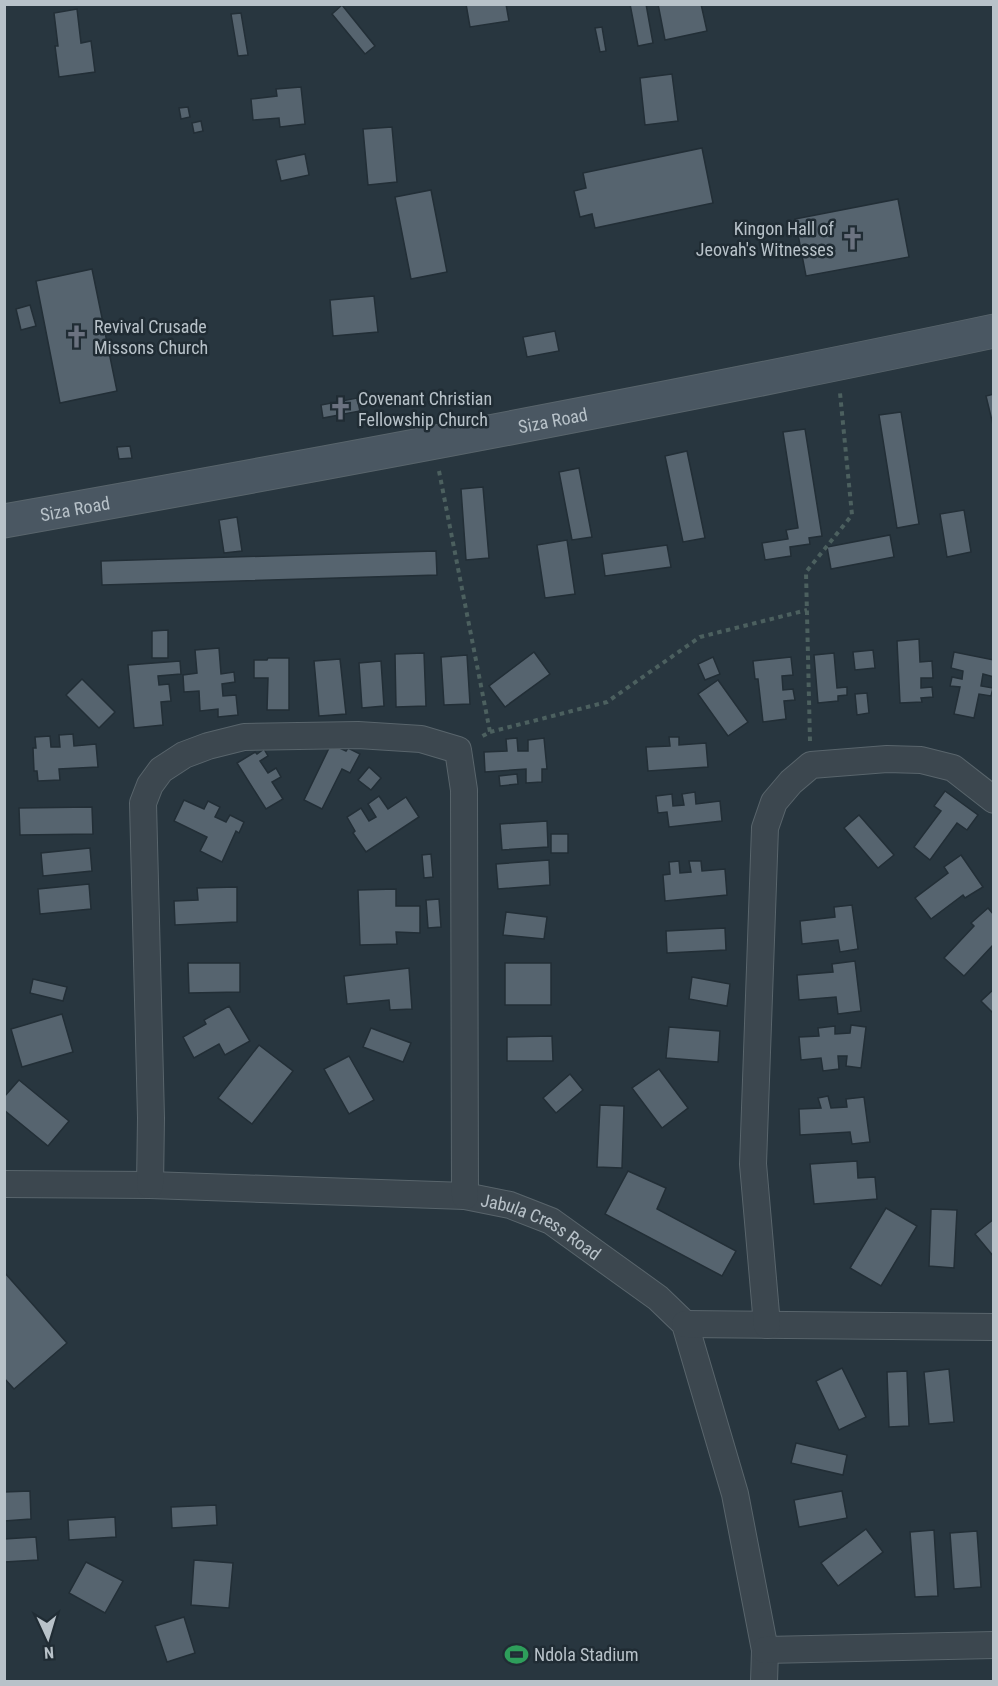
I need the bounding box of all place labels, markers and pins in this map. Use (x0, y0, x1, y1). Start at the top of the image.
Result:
place label: Kingon Hall of Jeovah's Witnesses (696, 218, 834, 260)
church icon: Kingon Hall of Jeovah's Witnesses (839, 225, 865, 251)
place label: Revival Crusade Missons Church (94, 316, 208, 358)
church icon: Revival Crusade Missons Church (63, 323, 89, 349)
place label: Covenant Christian Fellowship Church (358, 388, 492, 430)
church icon: Covenant Christian Fellowship Church (327, 395, 353, 421)
sports icon: Ndola Stadium (503, 1641, 529, 1667)
place label: Ndola Stadium (534, 1644, 639, 1665)

